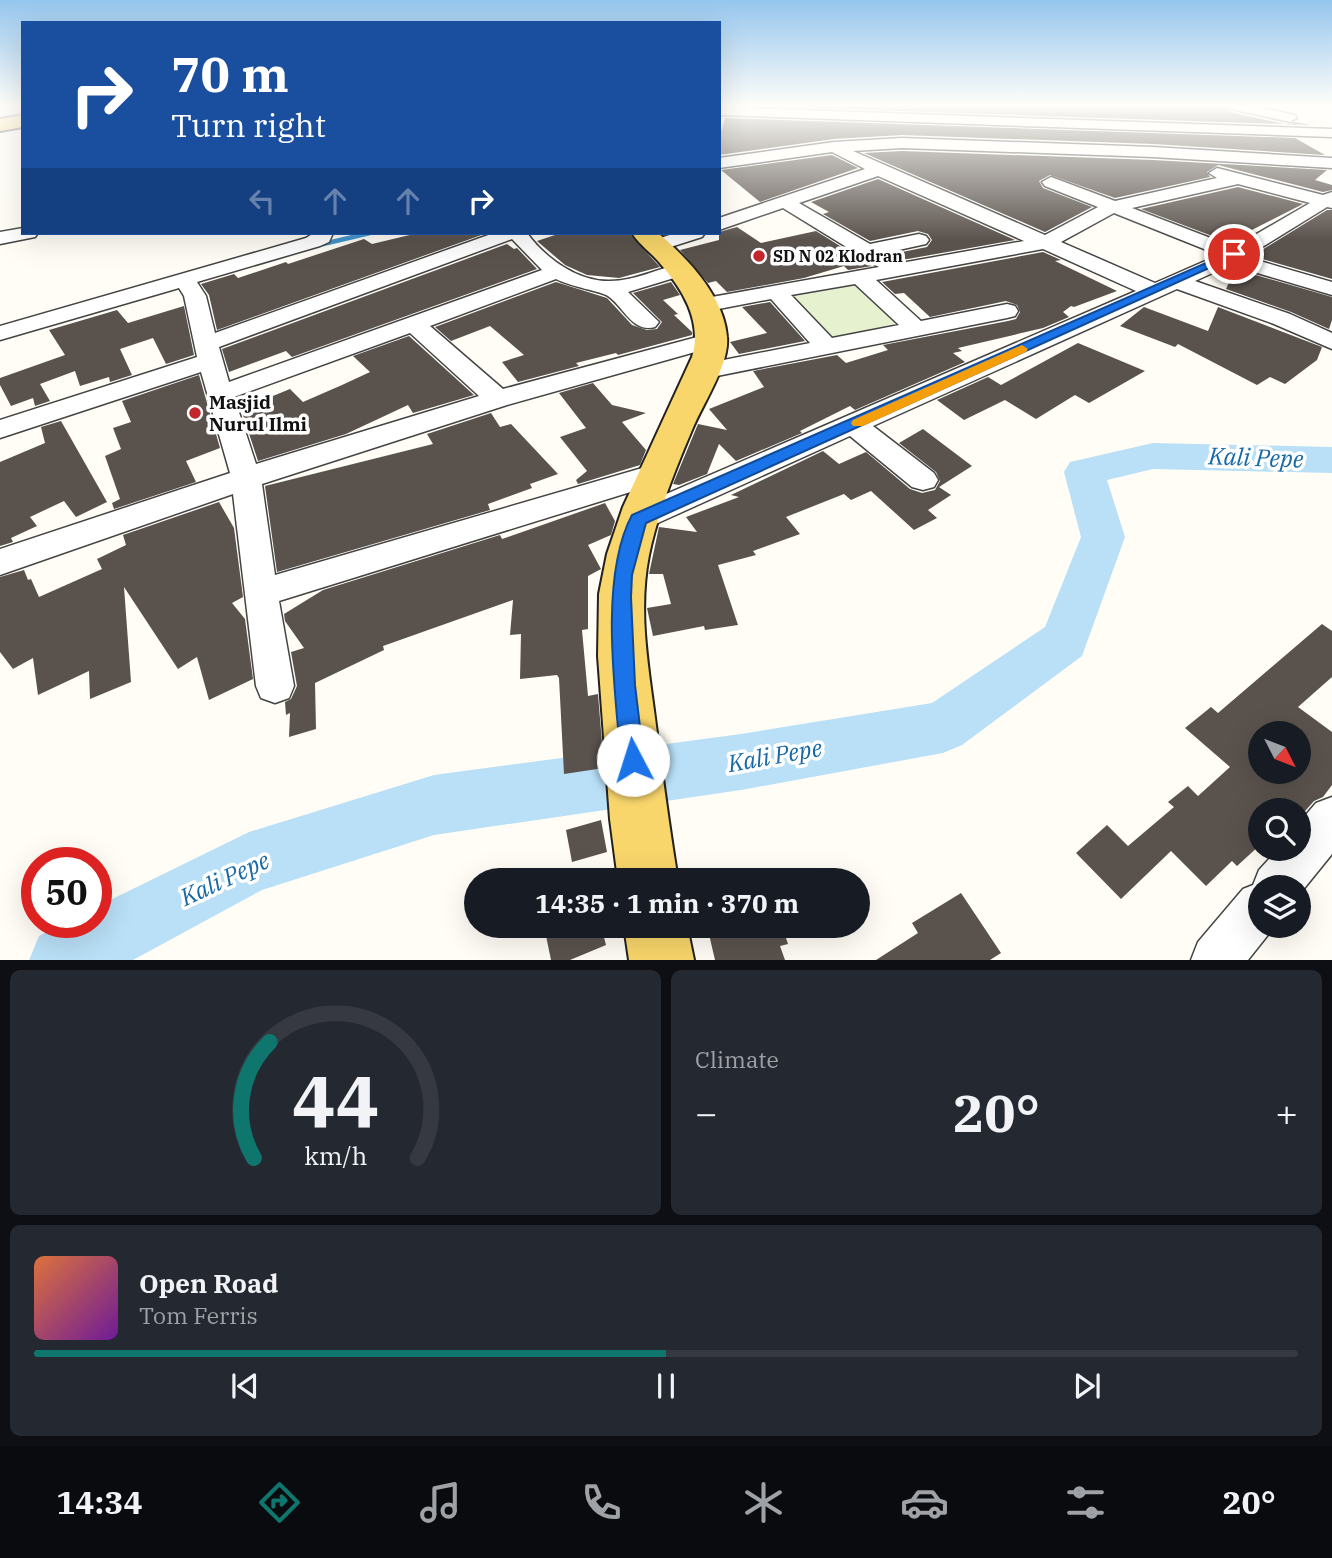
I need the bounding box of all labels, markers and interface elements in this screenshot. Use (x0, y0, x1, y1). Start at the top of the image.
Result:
text: 70 m (171, 42, 289, 105)
icon: right (56, 49, 147, 140)
text: Turn right (171, 104, 326, 146)
icon: left (243, 182, 281, 220)
icon: ahead (316, 182, 354, 220)
icon: ahead (389, 182, 427, 220)
icon: right (462, 182, 500, 220)
pin (1204, 224, 1264, 284)
icon: arrive (1215, 235, 1253, 273)
place label: SD N 02 Klodran (773, 246, 903, 266)
marker: SD N 02 Klodran (751, 248, 767, 264)
place label: Masjid Nurul Ilmi (209, 390, 307, 436)
marker: Masjid Nurul Ilmi (187, 405, 203, 421)
water label: Kali Pepe (1207, 439, 1304, 475)
north arrow (1248, 721, 1311, 784)
map controls (1248, 721, 1311, 938)
position arrow (596, 723, 670, 797)
water label: Kali Pepe (724, 731, 825, 779)
button: search (1248, 798, 1311, 861)
water label: Kali Pepe (174, 843, 275, 913)
speed limit sign: 50 (21, 847, 112, 938)
button: layers (1248, 875, 1311, 938)
text: 14:35 · 1 min · 370 m (535, 886, 799, 920)
text: Climate (695, 1044, 779, 1074)
text: 44 (292, 1054, 379, 1149)
text: 20° (953, 1079, 1040, 1146)
text: − (695, 1088, 718, 1137)
text: + (1275, 1088, 1298, 1137)
text: km/h (304, 1139, 367, 1172)
text: Open Road (139, 1266, 278, 1300)
text: Tom Ferris (139, 1300, 258, 1330)
icon: previous (226, 1367, 264, 1405)
icon: pause (647, 1367, 685, 1405)
icon: next (1068, 1367, 1106, 1405)
icon: directions (255, 1478, 304, 1527)
icon: music (416, 1478, 465, 1527)
icon: phone (577, 1478, 626, 1527)
icon: climate (739, 1478, 788, 1527)
icon: car (900, 1478, 949, 1527)
icon: filters (1061, 1478, 1110, 1527)
text: 14:34 (56, 1481, 143, 1523)
text: 20° (1222, 1481, 1276, 1523)

